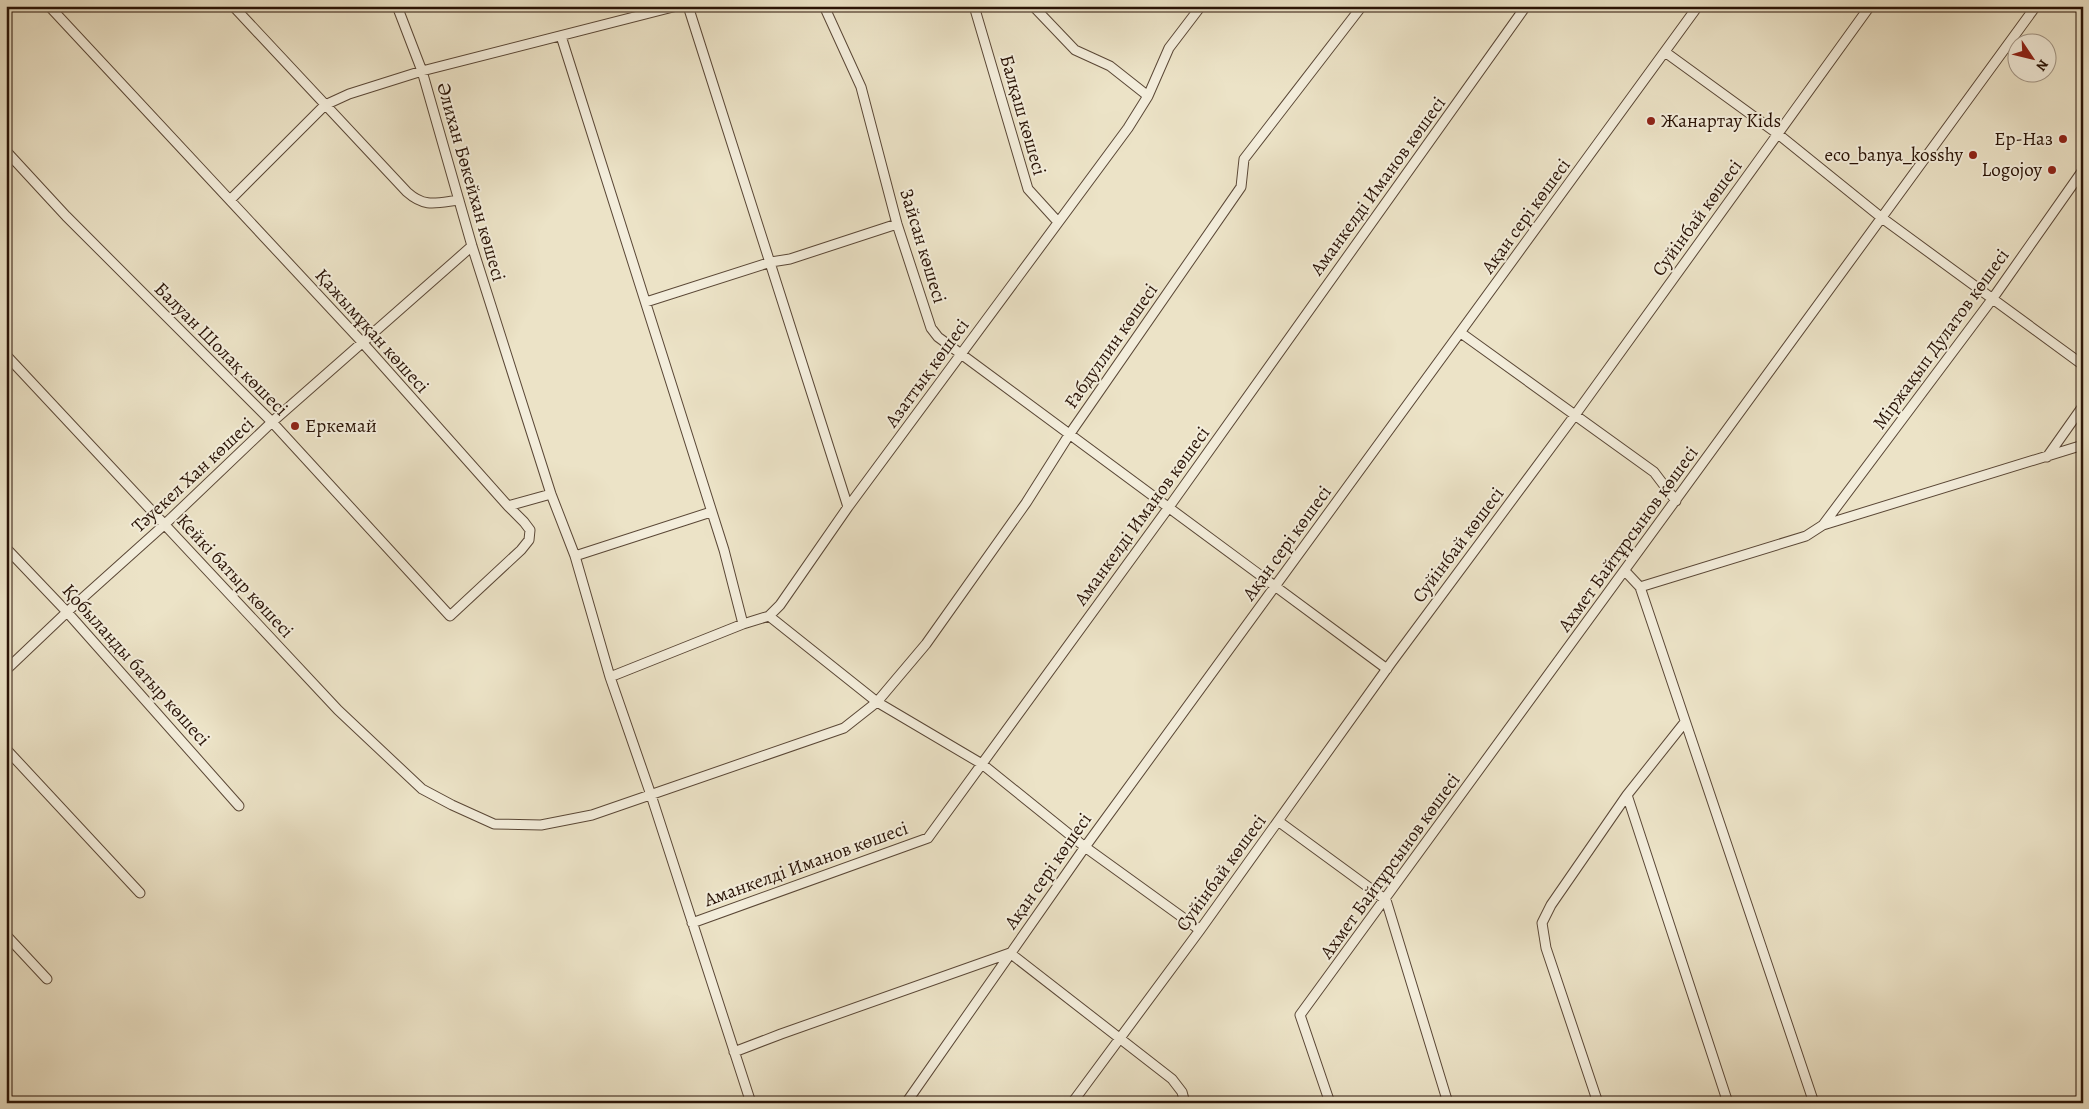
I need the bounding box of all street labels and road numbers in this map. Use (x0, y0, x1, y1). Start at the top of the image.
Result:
street label: Балқаш көшесі (993, 52, 1053, 178)
street label: Әлихан Бөкейхан көшесі (430, 80, 512, 284)
street label: Аманкелді Иманов көшесі (1304, 91, 1452, 282)
street label: Ақан сері көшесі (1475, 153, 1577, 280)
street label: Суйінбай көшесі (1646, 154, 1748, 282)
street label: Зайсан көшесі (893, 186, 953, 306)
street label: Міржақып Дулатов көшесі (1867, 243, 2015, 435)
street label: Қажымұқан көшесі (309, 263, 435, 399)
street label: Балуан Шолақ көшесі (148, 276, 294, 422)
street label: Ғабдуллин көшесі (1058, 278, 1164, 414)
street label: Азаттық көшесі (878, 313, 975, 433)
street label: Тәуекел Хан көшесі (126, 411, 260, 539)
street label: Аманкелді Иманов көшесі (1068, 421, 1216, 612)
street label: Ахмет Байтұрсынов көшесі (1551, 441, 1704, 638)
street label: Ақан сері көшесі (1236, 480, 1338, 607)
street label: Суйінбай көшесі (1406, 482, 1510, 608)
street label: Кейкі батыр көшесі (171, 508, 299, 644)
street label: Қобыланды батыр көшесі (56, 578, 216, 752)
street label: Ахмет Байтұрсынов көшесі (1313, 768, 1466, 965)
street label: Ақан сері көшесі (998, 808, 1098, 935)
street label: Суйінбай көшесі (1170, 809, 1272, 937)
street label: Аманкелді Иманов көшесі (699, 815, 912, 913)

